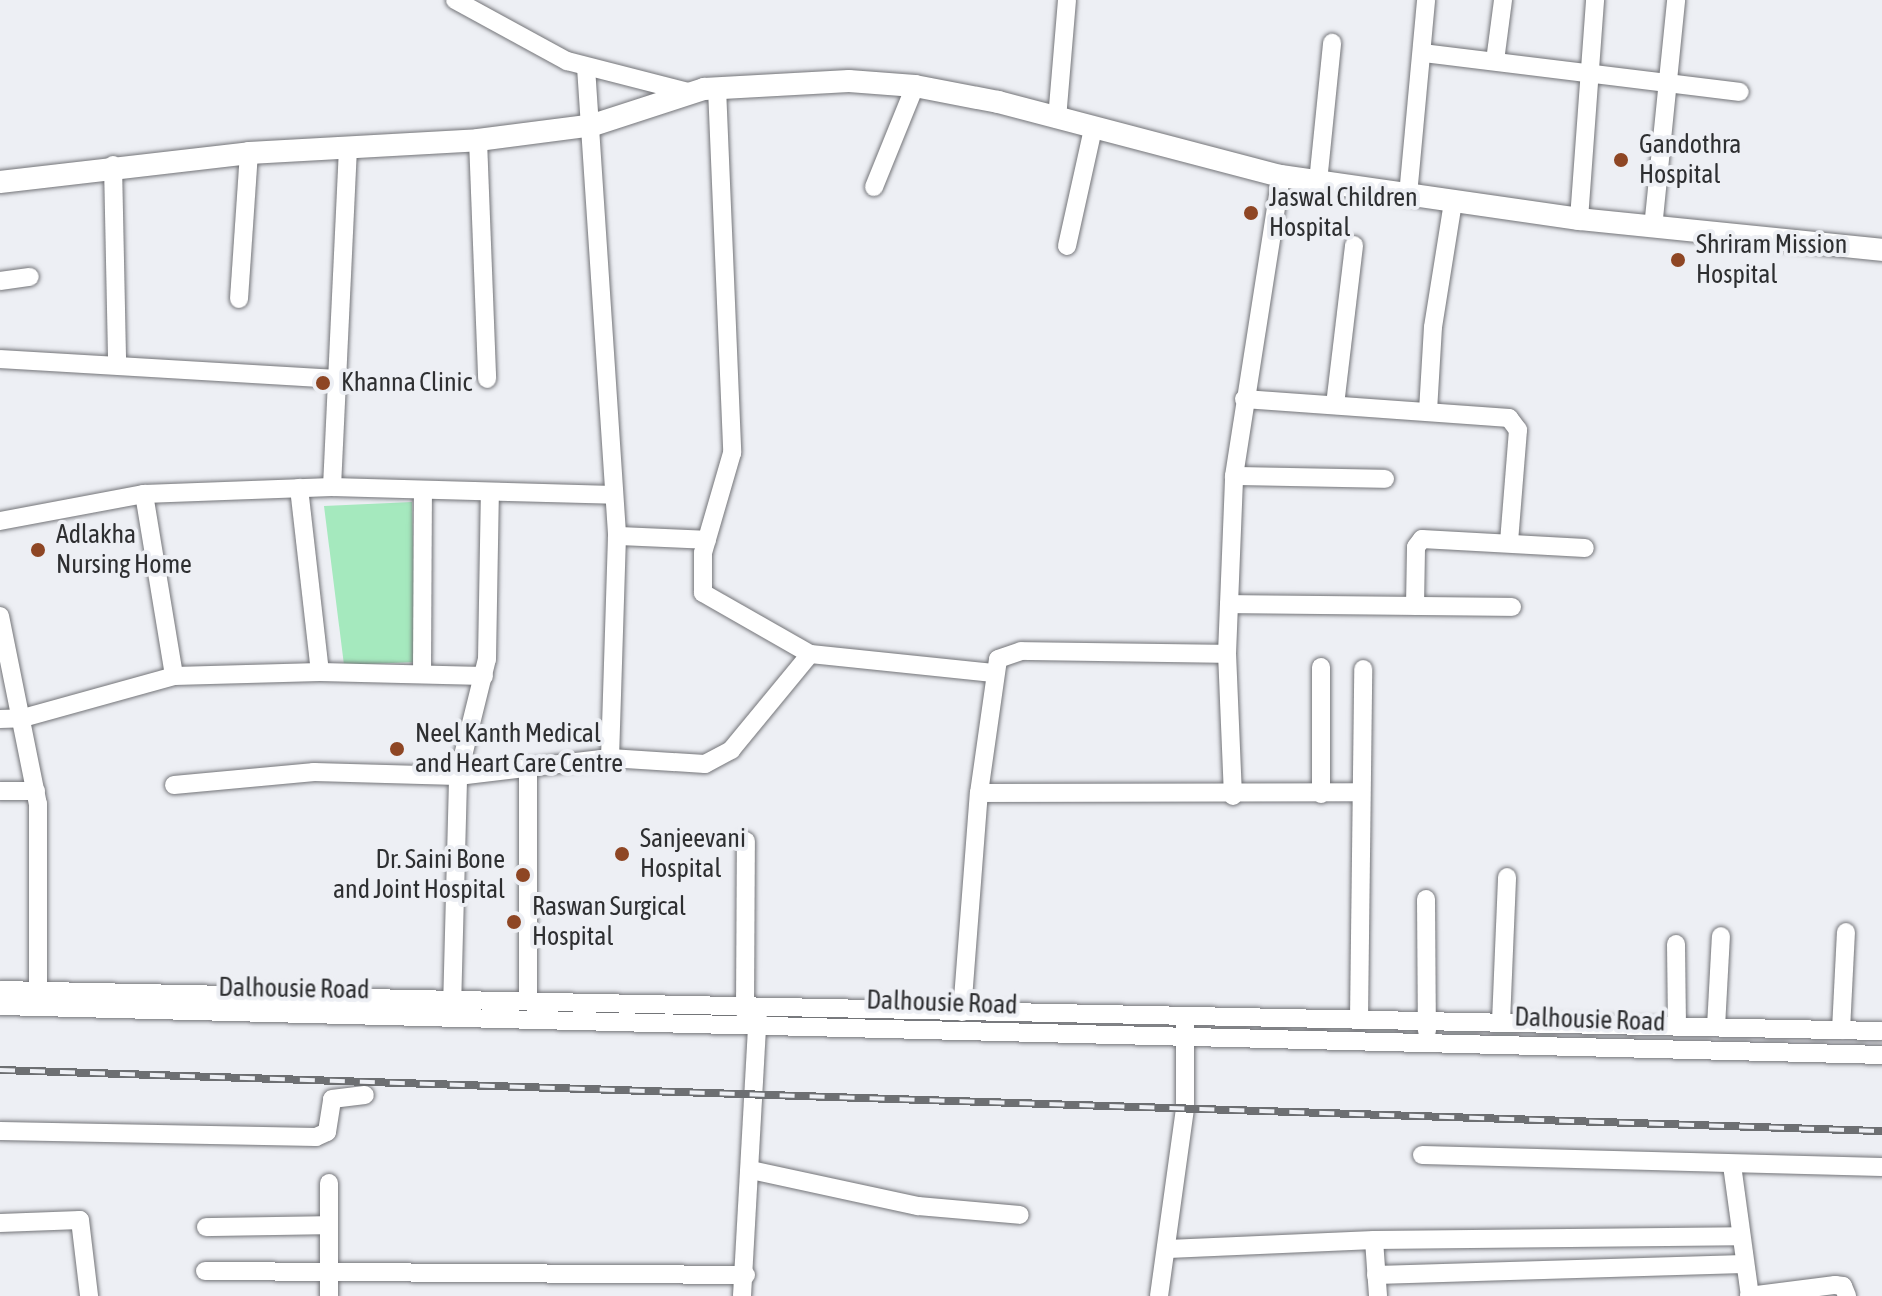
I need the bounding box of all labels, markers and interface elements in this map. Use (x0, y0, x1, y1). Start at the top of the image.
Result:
place label: Gandothra Hospital (1639, 129, 1741, 190)
marker: Gandothra Hospital (1610, 149, 1632, 171)
place label: Jaswal Children Hospital (1269, 182, 1418, 244)
marker: Jaswal Children Hospital (1240, 202, 1262, 224)
place label: Shriram Mission Hospital (1696, 229, 1847, 290)
marker: Shriram Mission Hospital (1667, 249, 1689, 271)
place label: Khanna Clinic (341, 367, 472, 399)
marker: Khanna Clinic (312, 372, 334, 394)
place label: Adlakha Nursing Home (56, 519, 192, 580)
marker: Adlakha Nursing Home (27, 539, 49, 561)
place label: Neel Kanth Medical and Heart Care Centre (415, 718, 623, 780)
marker: Neel Kanth Medical and Heart Care Centre (386, 738, 408, 760)
place label: Sanjeevani Hospital (640, 823, 746, 884)
marker: Sanjeevani Hospital (611, 843, 633, 865)
place label: Dr. Saini Bone and Joint Hospital (333, 844, 505, 906)
marker: Dr. Saini Bone and Joint Hospital (512, 864, 534, 886)
place label: Raswan Surgical Hospital (532, 891, 686, 952)
marker: Raswan Surgical Hospital (503, 911, 525, 933)
street label: Dalhousie Road (218, 972, 370, 1006)
street label: Dalhousie Road (866, 985, 1018, 1021)
street label: Dalhousie Road (1514, 1002, 1666, 1038)

